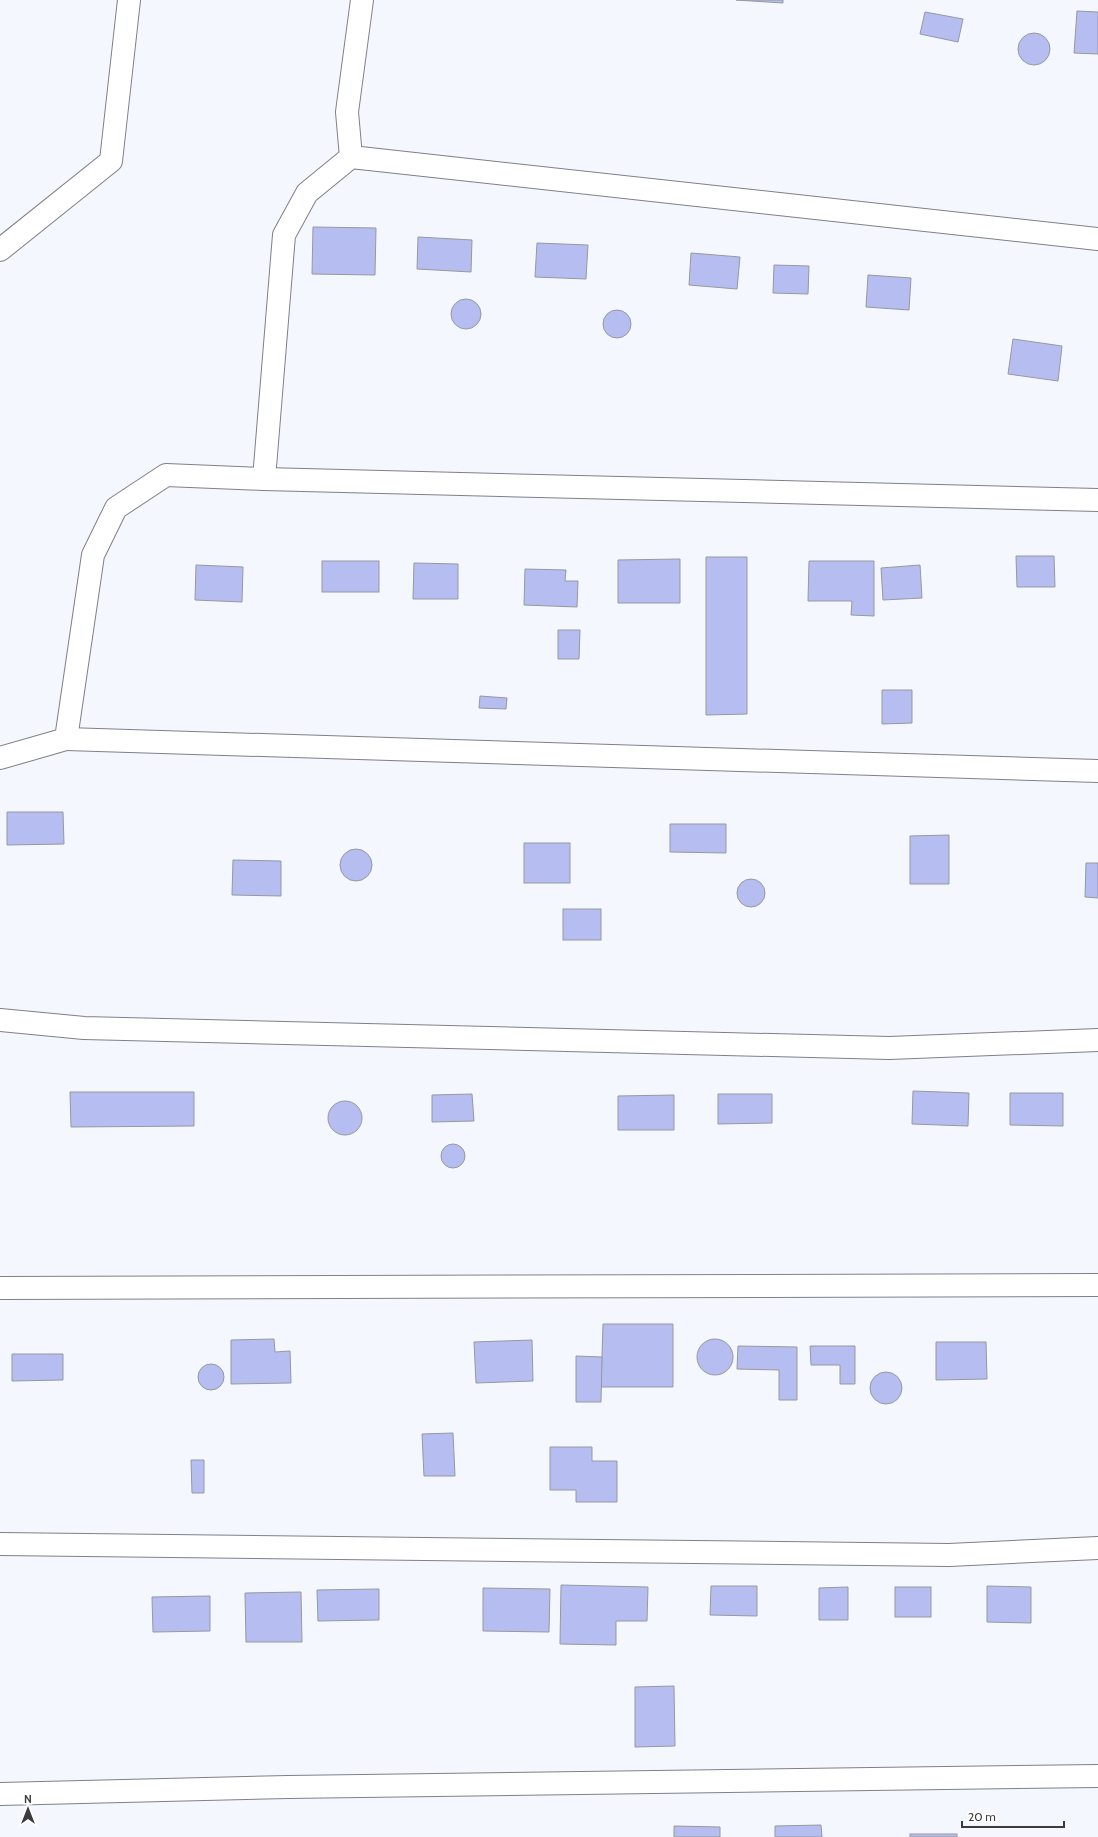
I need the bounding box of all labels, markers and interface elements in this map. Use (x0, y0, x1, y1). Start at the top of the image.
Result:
north arrow (8, 1789, 48, 1829)
text: N (24, 1792, 32, 1806)
scale bar (962, 1803, 1064, 1829)
text: 20 m (968, 1809, 996, 1824)

